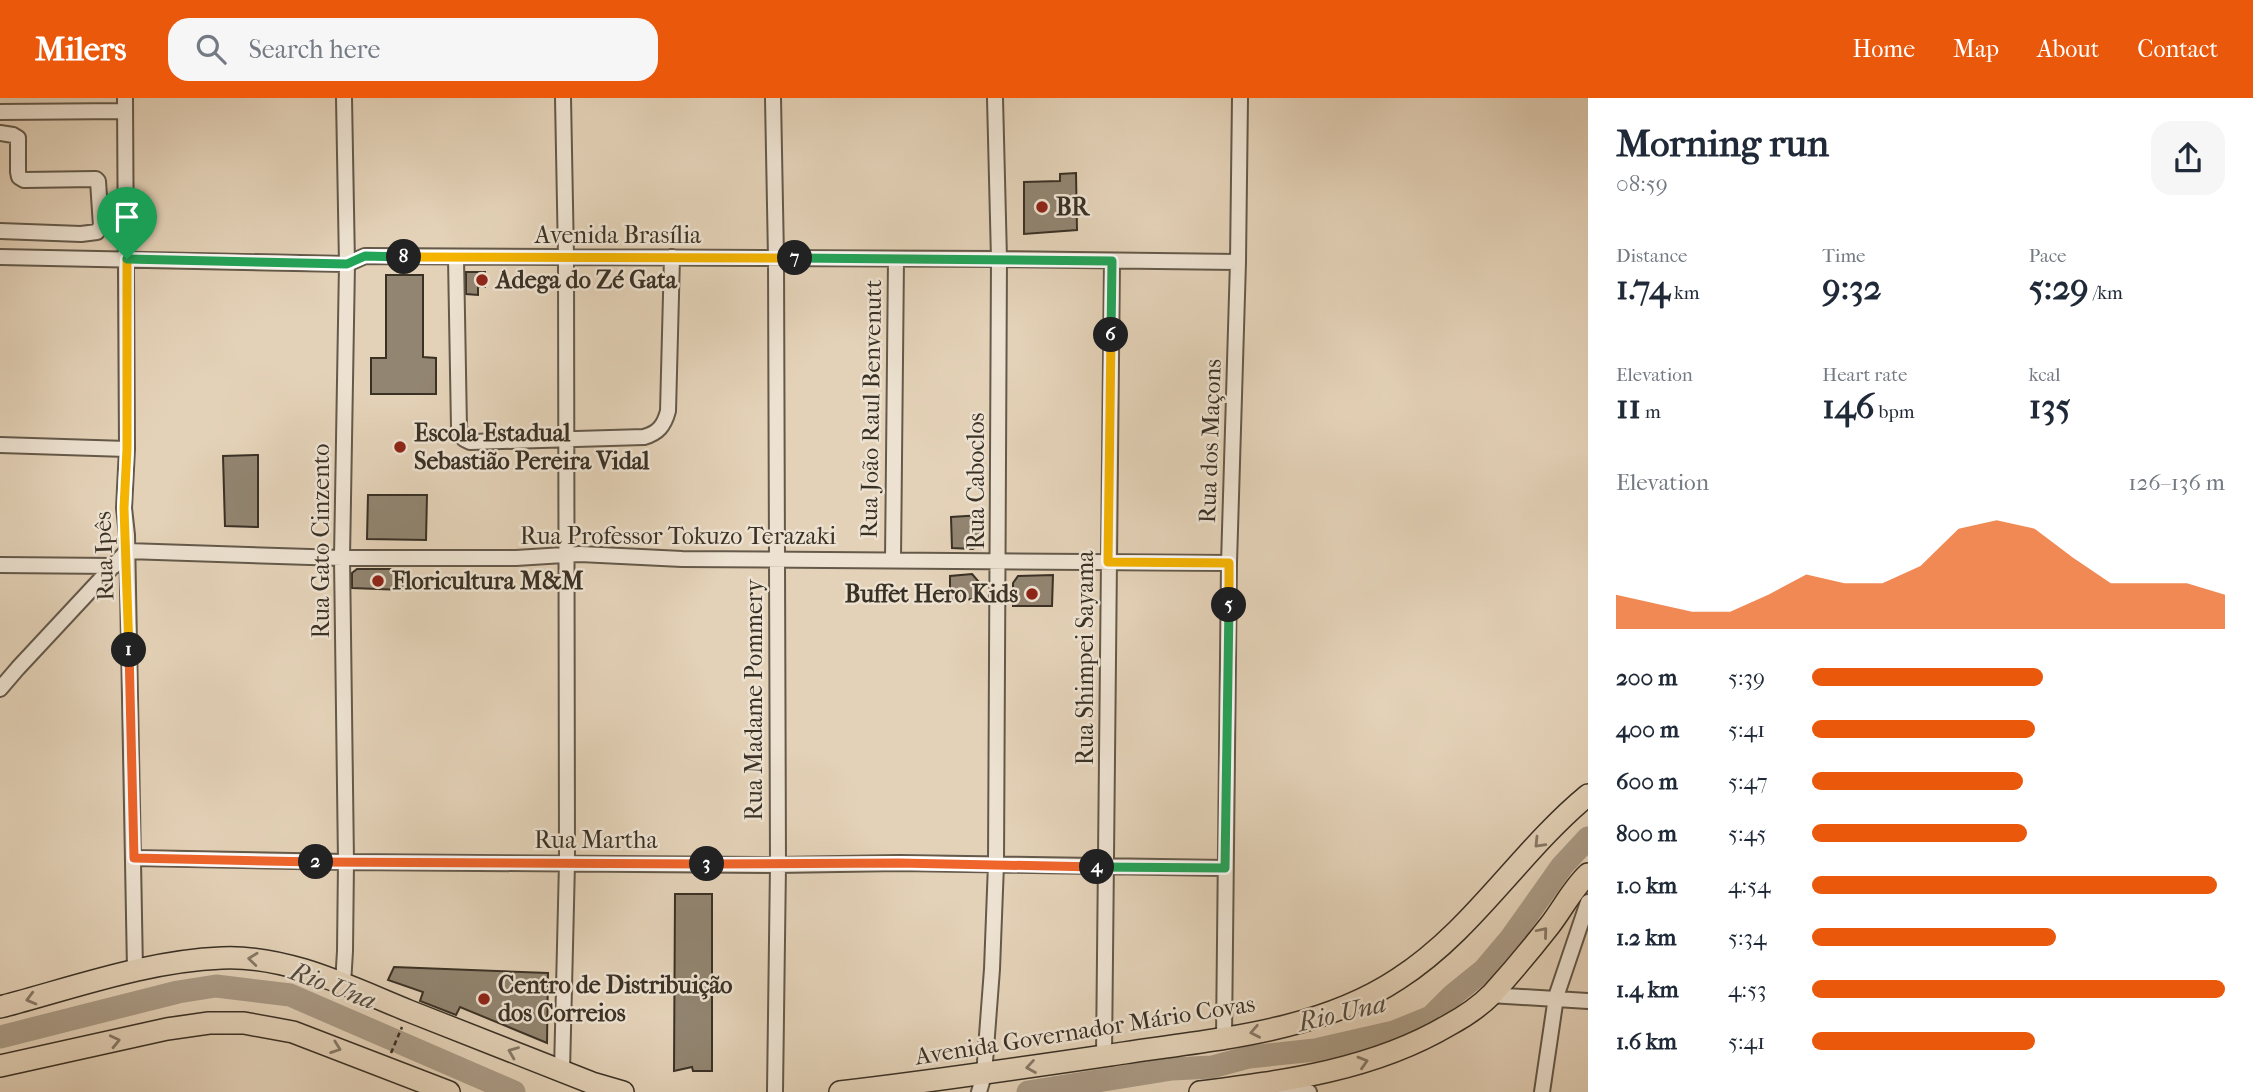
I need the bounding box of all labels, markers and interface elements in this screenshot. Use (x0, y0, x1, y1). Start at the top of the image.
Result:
search box (168, 18, 658, 81)
text: Milers (35, 30, 126, 69)
icon: search (192, 30, 230, 68)
text: Search here (248, 34, 380, 65)
text: Home (1853, 35, 1915, 63)
text: Map (1953, 35, 1999, 63)
text: About (2037, 35, 2099, 63)
text: Contact (2137, 35, 2218, 63)
text: Morning run (1616, 121, 1829, 166)
button: share (2151, 121, 2225, 195)
text: 08:59 (1616, 170, 1668, 197)
pin (97, 187, 157, 259)
place label: BR (1056, 193, 1090, 221)
icon: arrive (108, 198, 146, 236)
marker: BR (1034, 199, 1050, 215)
street label: Avenida Brasília (534, 221, 702, 249)
pin: 8 (386, 240, 422, 274)
pin: 7 (778, 240, 812, 276)
text: 8 (399, 245, 408, 267)
text: Distance (1616, 245, 1687, 267)
text: Time (1822, 245, 1866, 267)
text: Pace (2029, 245, 2067, 267)
text: 7 (790, 246, 799, 268)
place label: Adega do Zé Gata (494, 266, 678, 294)
text: 1.74 (1616, 267, 1670, 308)
text: 9:32 (1822, 267, 1882, 308)
text: 5:29 (2029, 267, 2089, 308)
marker: Adega do Zé Gata (474, 272, 490, 288)
street label: Rua João Raul Benvenutt (855, 279, 887, 539)
text: km (1670, 282, 1700, 304)
text: /km (2089, 282, 2123, 304)
pin: 6 (1094, 317, 1128, 352)
text: 6 (1105, 323, 1116, 345)
street label: Rua dos Maçons (1193, 358, 1228, 524)
text: Elevation (1616, 364, 1693, 386)
text: Heart rate (1822, 364, 1907, 386)
text: kcal (2029, 364, 2061, 386)
text: 11 (1616, 386, 1641, 427)
text: 146 (1822, 386, 1874, 427)
text: 135 (2029, 386, 2071, 427)
text: m (1641, 401, 1661, 423)
text: bpm (1874, 401, 1914, 423)
street label: Rua Caboclos (962, 412, 990, 549)
place label: Escola Estadual Sebastião Pereira Vidal (414, 419, 650, 475)
marker: Escola Estadual Sebastião Pereira Vidal (392, 439, 408, 455)
street label: Rua Gato Cinzento (307, 444, 335, 638)
text: Elevation (1616, 469, 1709, 496)
text: 126–136 m (2128, 469, 2225, 496)
street label: Rua Ipês (88, 510, 120, 601)
street label: Rua Professor Tokuzo Terazaki (520, 522, 836, 550)
street label: Rua Shimpei Sayama (1071, 550, 1099, 765)
place label: Floricultura M&M (391, 567, 584, 595)
marker: Floricultura M&M (370, 573, 386, 589)
street label: Rua Madame Pommery (740, 578, 768, 821)
place label: Buffet Hero Kids (845, 580, 1018, 608)
marker: Buffet Hero Kids (1024, 586, 1040, 602)
pin: 5 (1212, 588, 1246, 622)
text: 5 (1224, 593, 1233, 615)
pin: 1 (111, 632, 146, 668)
text: 1 (125, 638, 132, 660)
text: 200 m (1616, 664, 1677, 691)
text: 5:39 (1728, 664, 1765, 691)
text: 400 m (1616, 716, 1679, 743)
text: 5:41 (1728, 716, 1765, 743)
text: 600 m (1616, 768, 1678, 795)
text: 5:47 (1728, 768, 1768, 795)
text: 800 m (1616, 820, 1677, 847)
text: 5:45 (1728, 820, 1766, 847)
street label: Rua Martha (534, 826, 659, 854)
one-way arrow (1535, 835, 1548, 848)
pin: 2 (298, 844, 334, 880)
pin: 3 (690, 846, 724, 882)
text: 2 (311, 850, 320, 872)
pin: 4 (1080, 850, 1114, 884)
text: 3 (703, 852, 710, 874)
text: 4 (1091, 855, 1102, 877)
text: 1.0 km (1616, 872, 1677, 899)
text: 4:54 (1728, 872, 1771, 899)
text: 1.2 km (1616, 924, 1676, 951)
text: 5:34 (1728, 924, 1767, 951)
one-way arrow (1535, 928, 1548, 940)
one-way arrow (247, 952, 259, 967)
water label: Rio Una (284, 955, 380, 1017)
place label: Centro de Distribuição dos Correios (498, 971, 733, 1027)
text: 1.4 km (1616, 976, 1679, 1003)
text: 4:53 (1728, 976, 1767, 1003)
water label: Rio Una (1293, 988, 1389, 1039)
street label: Avenida Governador Mário Covas (912, 989, 1257, 1071)
one-way arrow (25, 991, 37, 1005)
marker: Centro de Distribuição dos Correios (476, 991, 492, 1007)
one-way arrow (1249, 1023, 1261, 1038)
text: 1.6 km (1616, 1028, 1677, 1055)
text: 5:41 (1728, 1028, 1765, 1055)
one-way arrow (108, 1034, 120, 1049)
one-way arrow (330, 1040, 342, 1054)
one-way arrow (508, 1046, 520, 1060)
one-way arrow (1357, 1056, 1369, 1071)
one-way arrow (1025, 1059, 1037, 1074)

